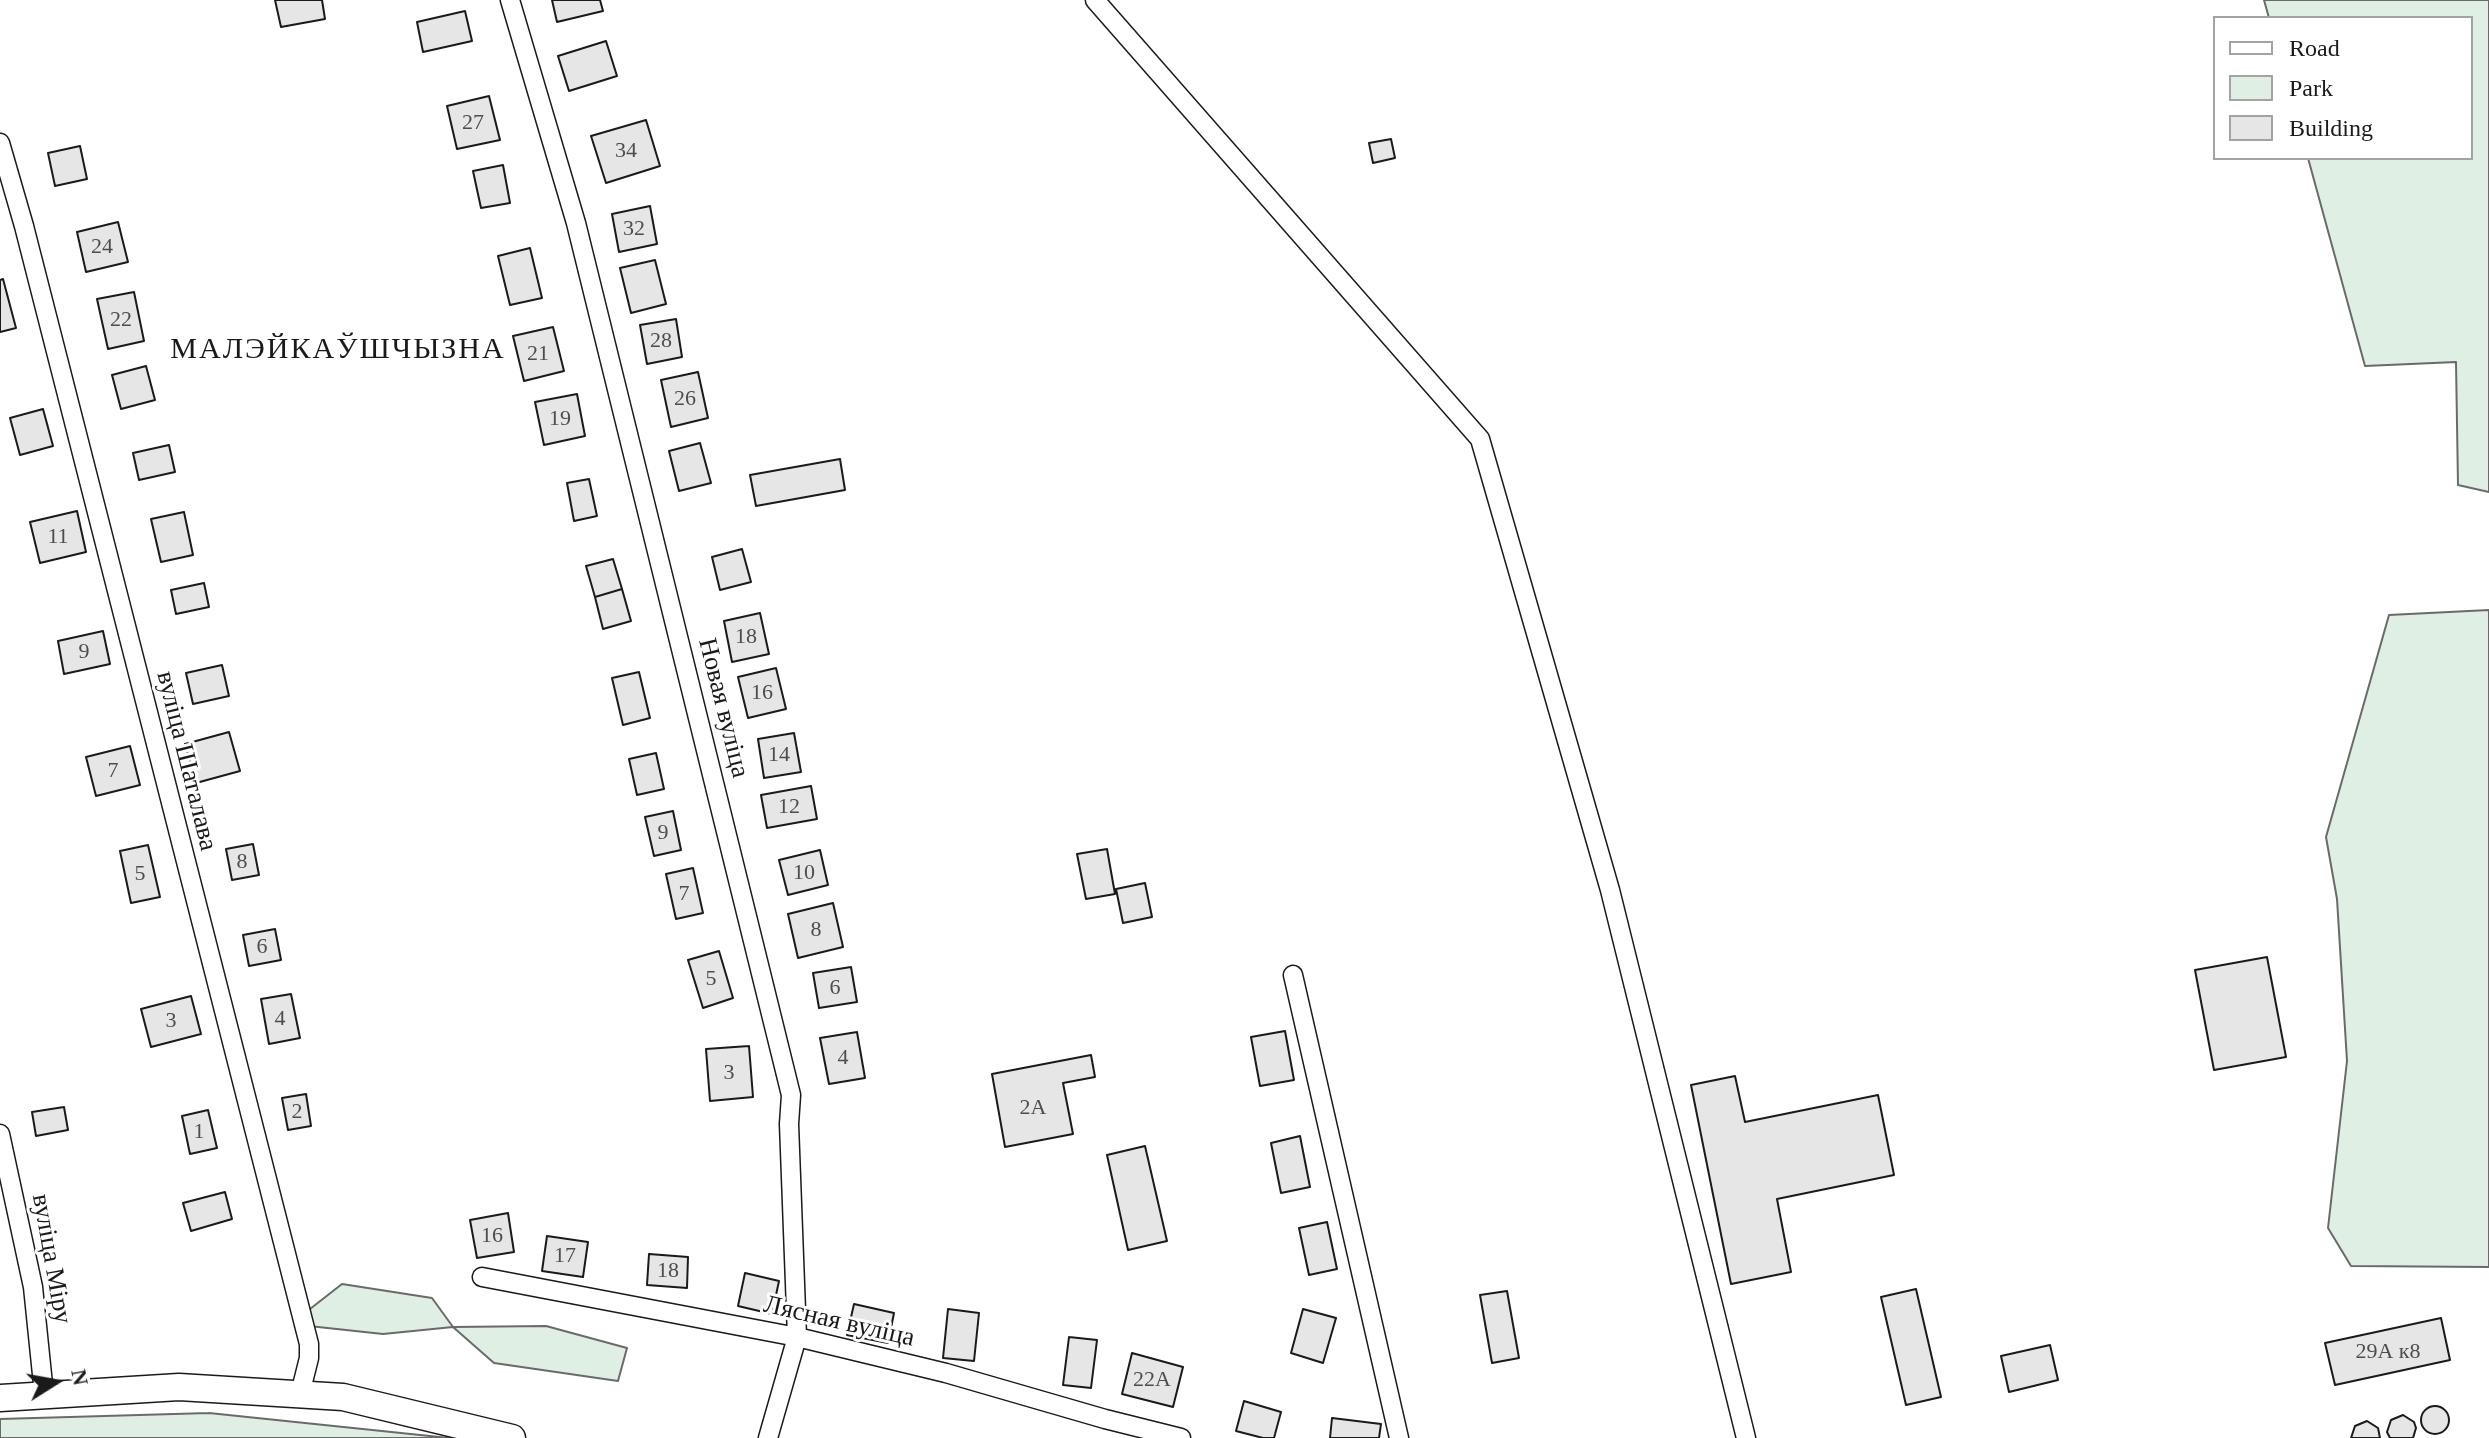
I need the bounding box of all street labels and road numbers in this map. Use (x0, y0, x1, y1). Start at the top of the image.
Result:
street label: Новая вуліца (691, 635, 755, 781)
street label: вуліца Шаталава (149, 668, 223, 854)
street label: вуліца Міру (24, 1192, 78, 1326)
street label: Лясная вуліца (760, 1289, 918, 1355)

